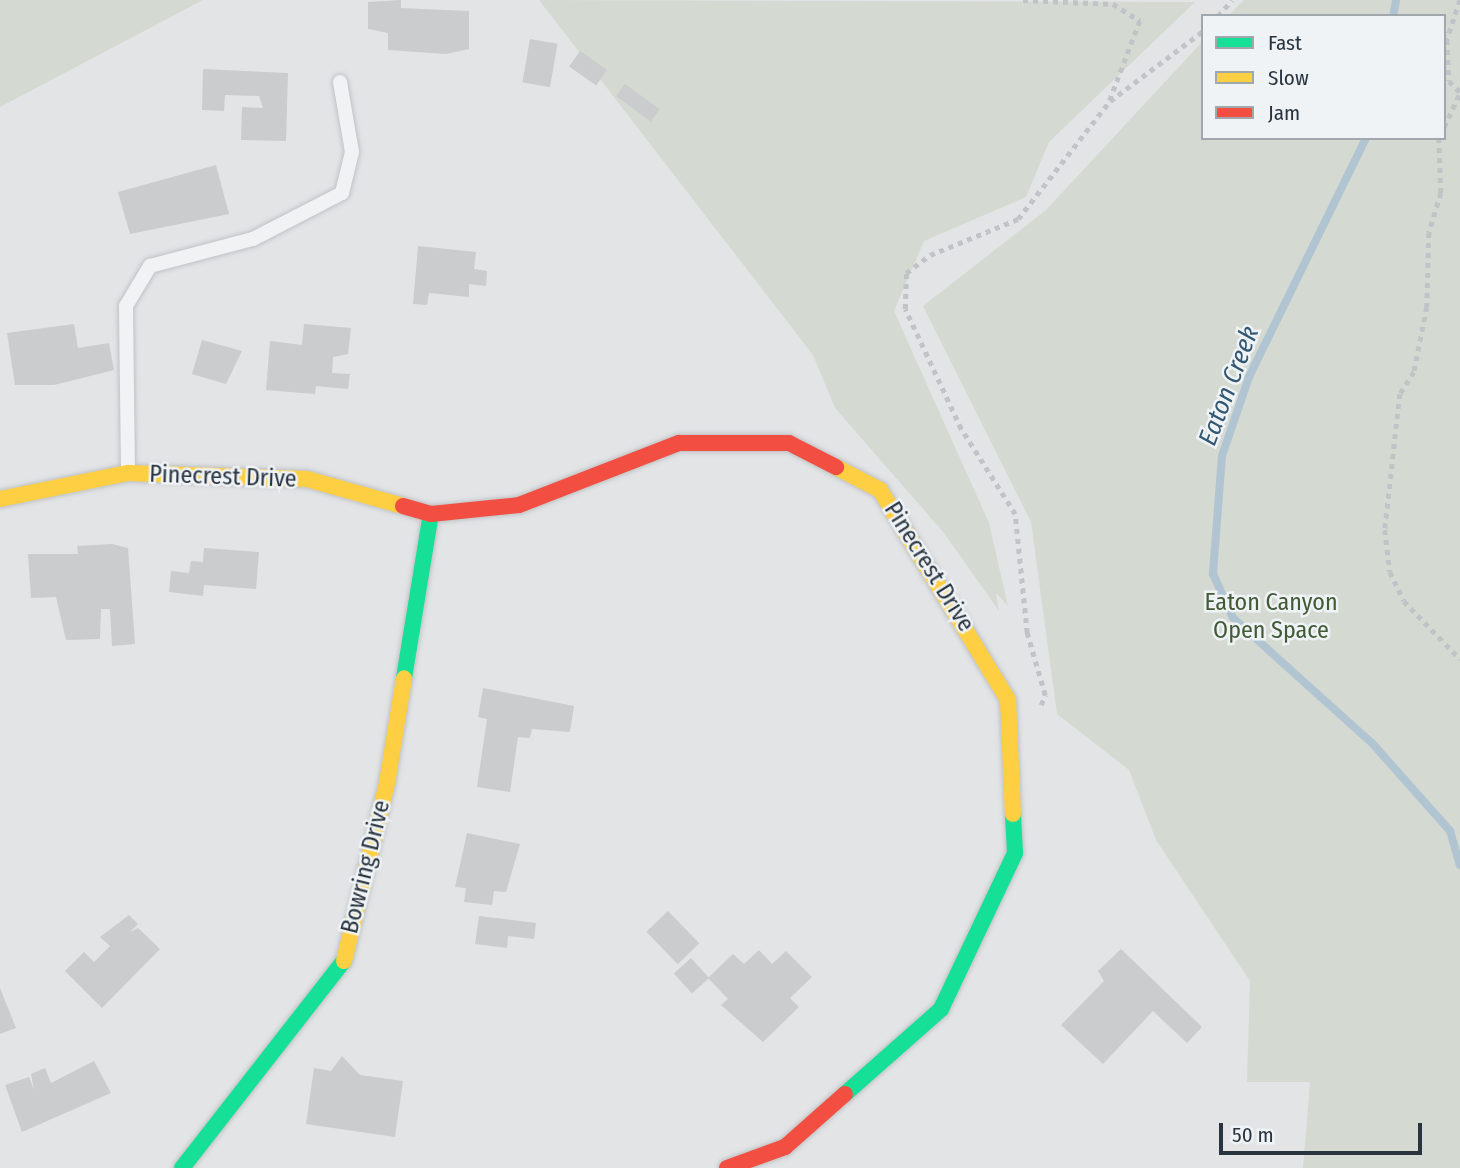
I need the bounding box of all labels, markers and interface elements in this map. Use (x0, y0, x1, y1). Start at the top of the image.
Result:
legend (1201, 14, 1446, 140)
text: Fast (1268, 30, 1302, 56)
text: Slow (1268, 65, 1309, 91)
text: Jam (1268, 100, 1300, 126)
water label: Eaton Creek (1192, 322, 1266, 450)
street label: Pinecrest Drive (149, 460, 297, 494)
street label: Pinecrest Drive (878, 497, 980, 637)
park label: Eaton Canyon Open Space (1204, 589, 1338, 645)
street label: Bowring Drive (336, 797, 396, 937)
scale bar (1222, 1108, 1425, 1152)
text: 50 m (1232, 1122, 1274, 1148)

